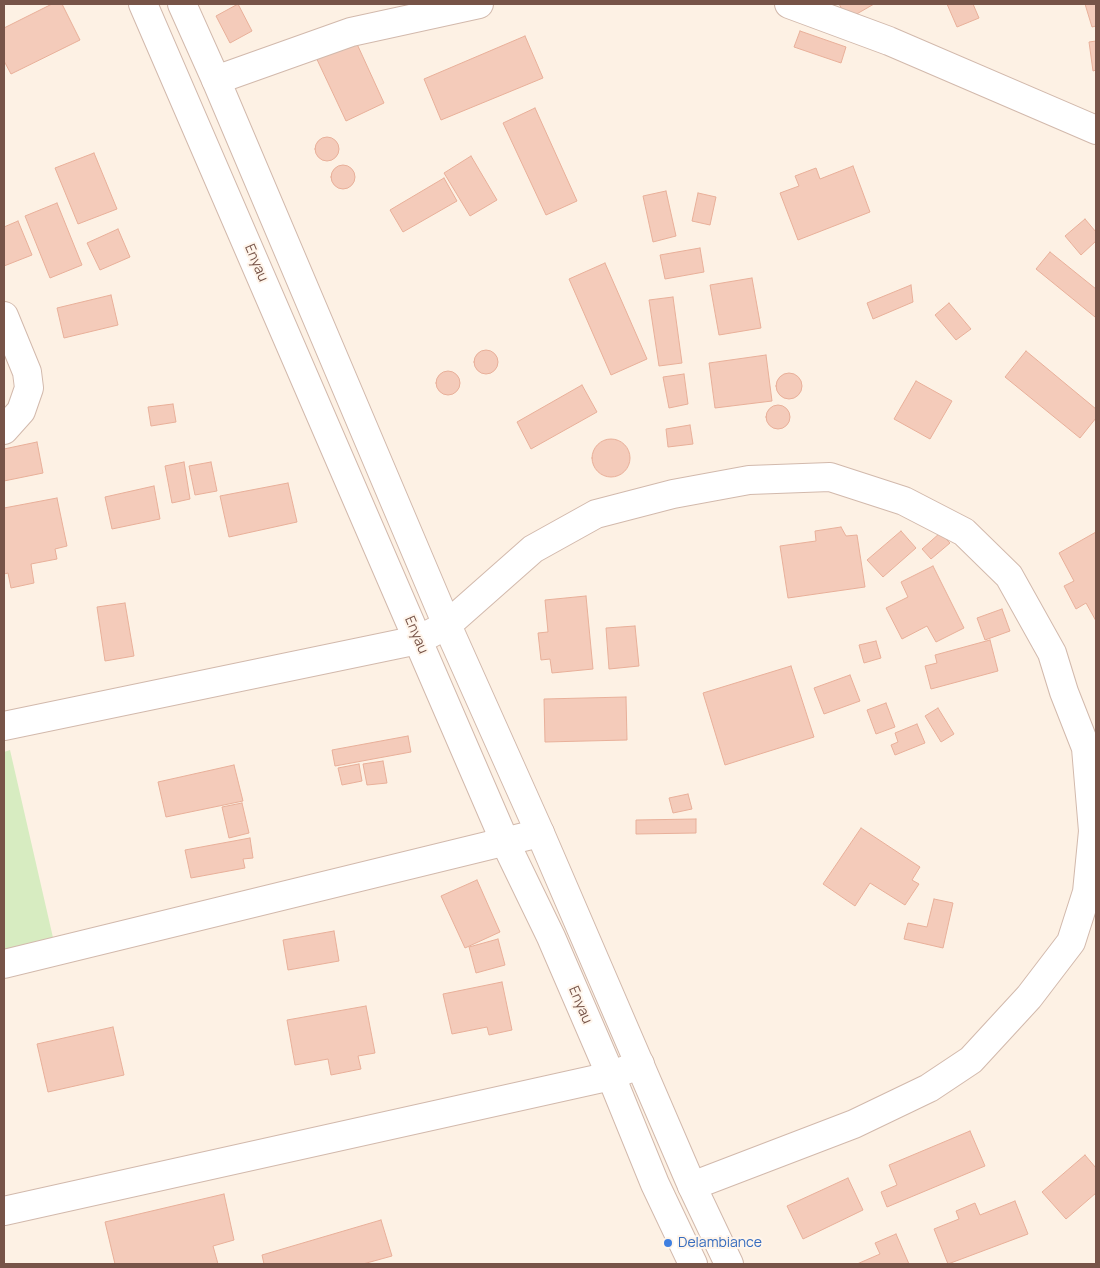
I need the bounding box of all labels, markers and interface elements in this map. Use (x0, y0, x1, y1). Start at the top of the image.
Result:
street label: Enyau (241, 242, 271, 284)
street label: Enyau (401, 614, 431, 656)
street label: Enyau (565, 984, 595, 1026)
place label: Delambiance (678, 1235, 762, 1251)
marker: Delambiance (662, 1237, 674, 1249)

